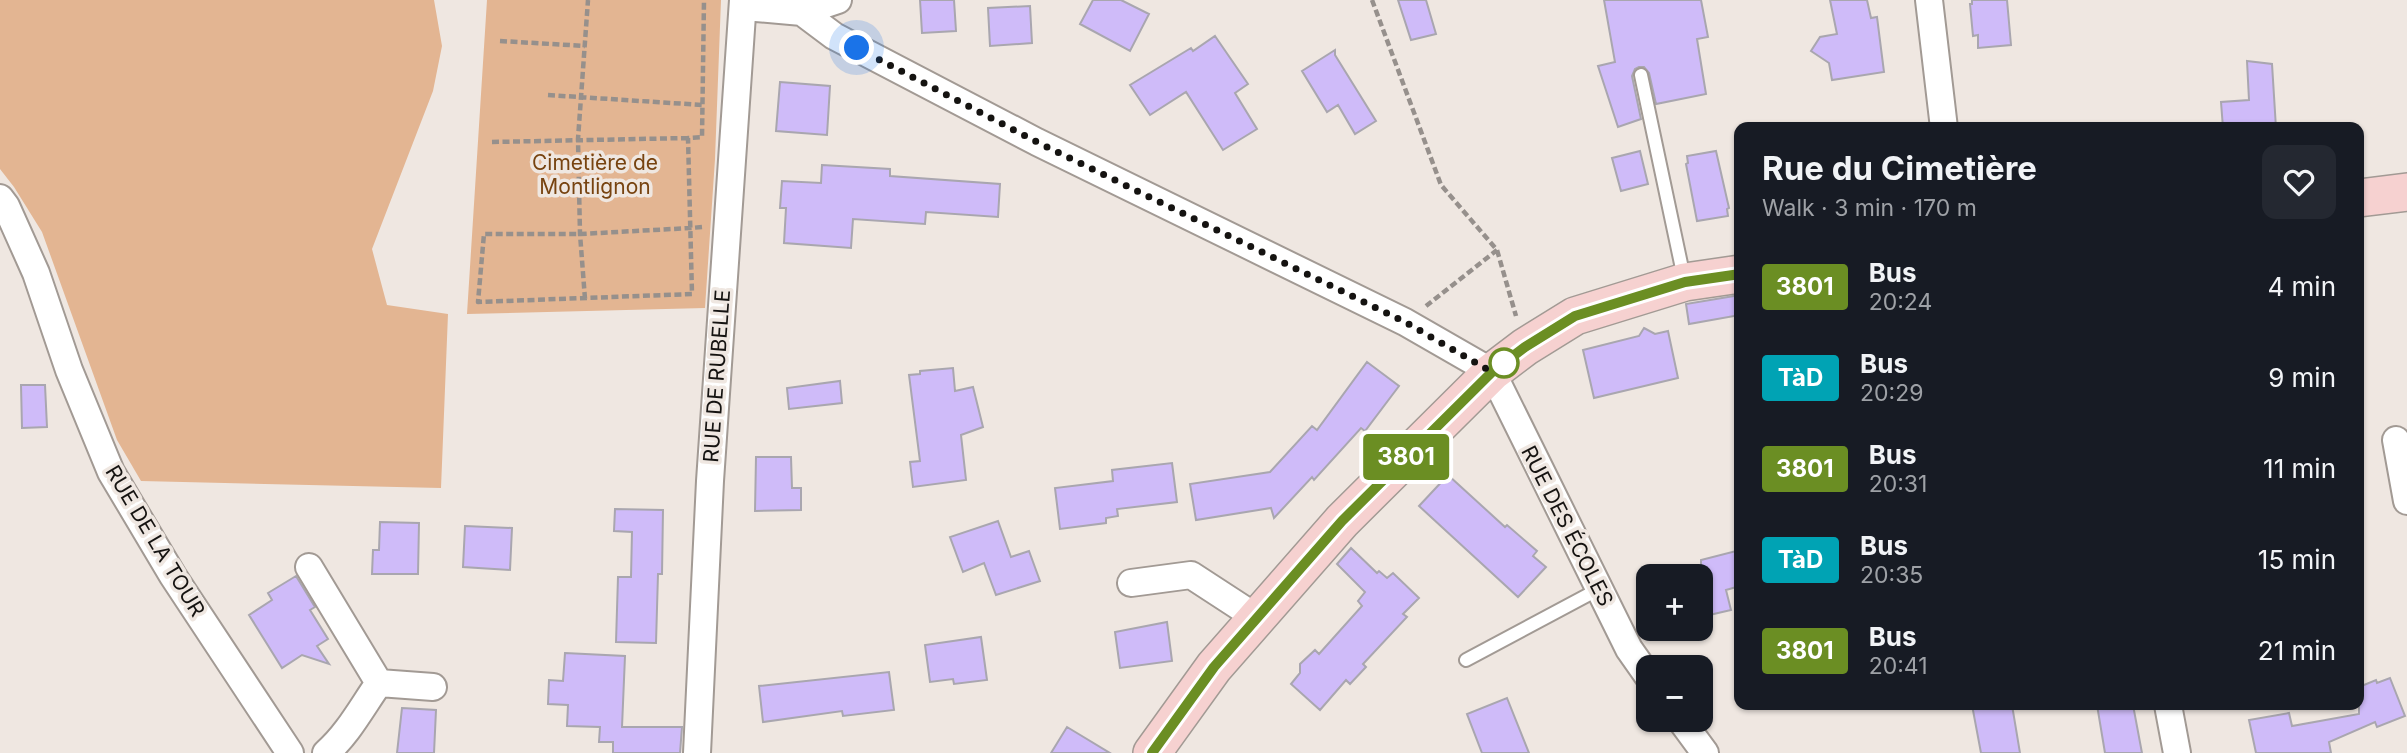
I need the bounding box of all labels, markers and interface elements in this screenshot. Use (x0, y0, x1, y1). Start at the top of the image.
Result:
your location (839, 30, 874, 65)
button: heart (2262, 145, 2336, 219)
text: Rue du Cimetière (1762, 148, 2037, 188)
park label: Cimetière de Montlignon (532, 150, 658, 199)
text: Walk · 3 min · 170 m (1762, 194, 1977, 222)
text: Bus (1869, 257, 1917, 288)
text: 4 min (2267, 271, 2336, 302)
text: 3801 (1776, 272, 1834, 301)
text: 20:24 (1869, 288, 1932, 316)
street label: RUE DE RUBELLE (698, 289, 735, 463)
unlabelled marker (1489, 348, 1519, 378)
text: Bus (1860, 348, 1908, 379)
text: 9 min (2268, 362, 2336, 393)
text: TàD (1778, 363, 1823, 392)
text: 20:29 (1860, 379, 1923, 407)
line badge: 3801 (1357, 434, 1455, 480)
text: Bus (1869, 439, 1917, 470)
street label: RUE DES ÉCOLES (1516, 441, 1620, 610)
text: 3801 (1377, 442, 1435, 471)
text: 11 min (2263, 453, 2336, 484)
text: 3801 (1776, 454, 1834, 483)
street label: RUE DE LA TOUR (100, 461, 210, 621)
text: 20:31 (1869, 470, 1927, 498)
text: Bus (1860, 530, 1908, 561)
text: 15 min (2258, 544, 2336, 575)
text: TàD (1778, 545, 1823, 574)
text: 20:35 (1860, 561, 1923, 589)
map controls (1636, 564, 1713, 732)
button: + (1636, 564, 1713, 641)
text: Bus (1869, 621, 1917, 652)
text: 21 min (2258, 635, 2336, 666)
text: 3801 (1776, 636, 1834, 665)
text: 20:41 (1869, 652, 1928, 680)
button: − (1636, 655, 1713, 732)

